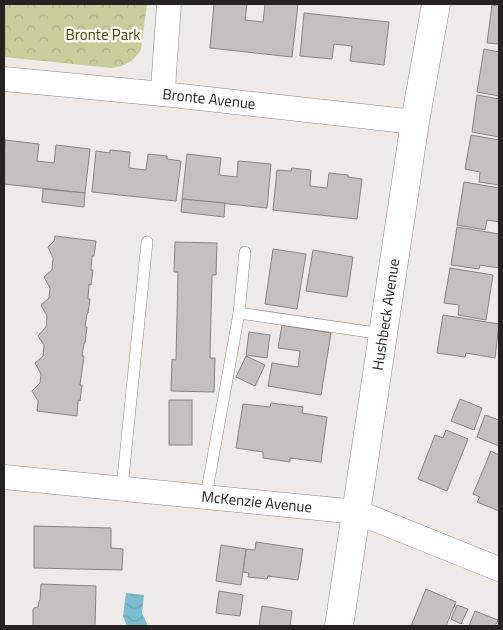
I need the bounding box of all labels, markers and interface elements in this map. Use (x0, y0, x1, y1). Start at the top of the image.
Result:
park label: Bronte Park (65, 23, 141, 46)
street label: Bronte Avenue (161, 82, 257, 115)
street label: Hushbeck Avenue (366, 257, 405, 372)
street label: McKenzie Avenue (200, 485, 313, 518)

